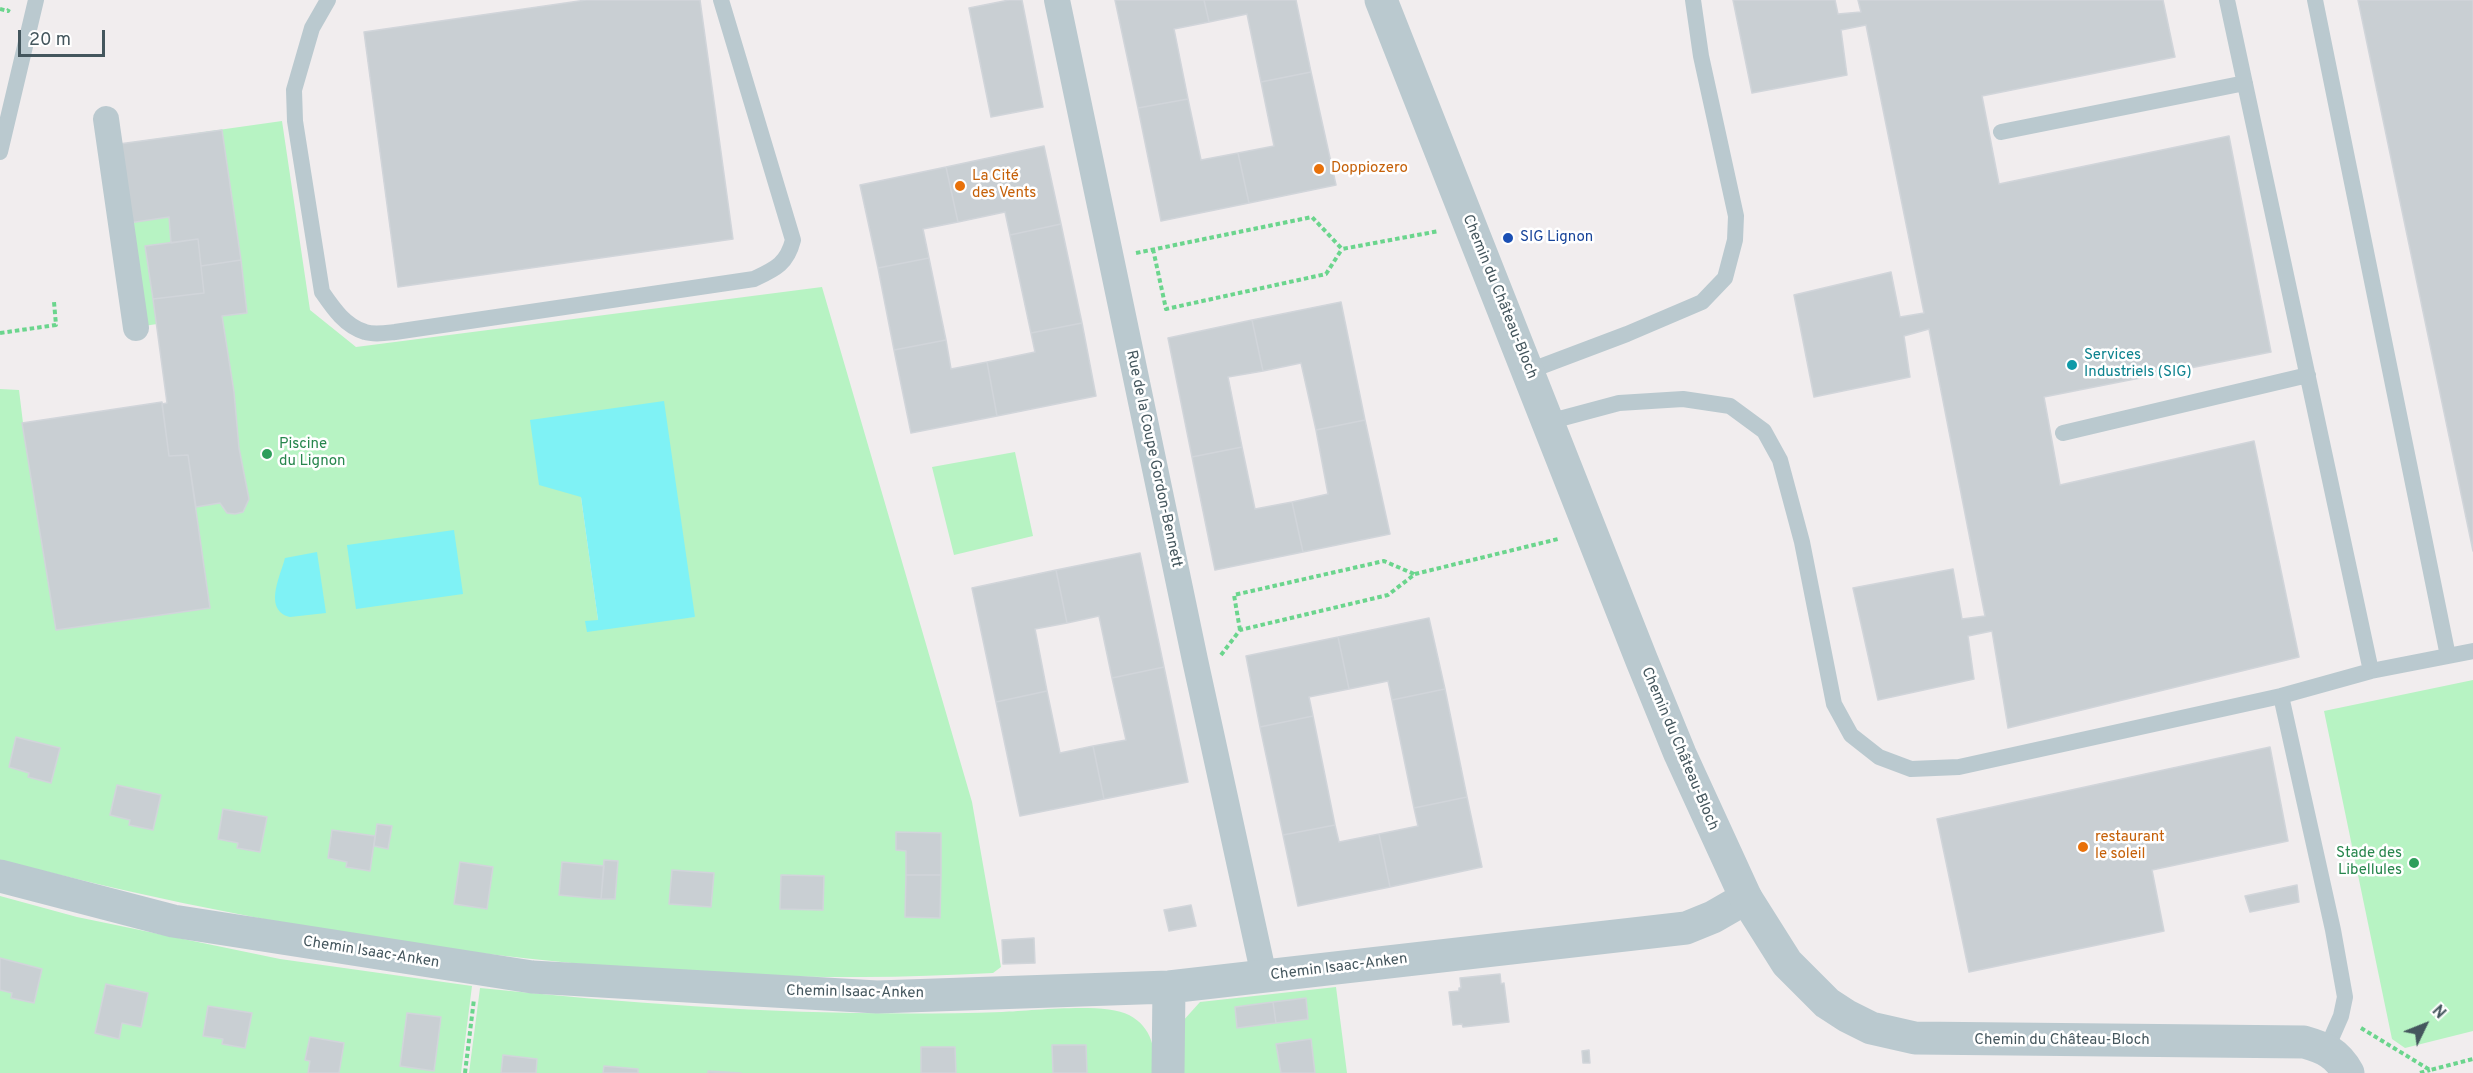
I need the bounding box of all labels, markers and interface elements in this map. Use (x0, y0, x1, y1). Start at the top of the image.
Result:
scale bar (21, 18, 108, 56)
text: 20 m (29, 29, 71, 52)
place label: Doppiozero (1331, 160, 1408, 178)
marker: Doppiozero (1312, 162, 1326, 176)
place label: La Cité des Vents (972, 168, 1036, 203)
marker: La Cité des Vents (953, 179, 967, 193)
street label: Chemin du Château-Bloch (1458, 212, 1540, 382)
place label: SIG Lignon (1520, 229, 1593, 247)
marker: SIG Lignon (1501, 231, 1515, 245)
place label: Services Industriels (SIG) (2084, 347, 2192, 382)
street label: Rue de la Coupe Gordon-Bennett (1121, 349, 1185, 569)
marker: Services Industriels (SIG) (2065, 358, 2079, 372)
place label: Piscine du Lignon (279, 436, 346, 471)
marker: Piscine du Lignon (260, 447, 274, 461)
street label: Chemin du Château-Bloch (1636, 665, 1722, 833)
place label: restaurant le soleil (2095, 829, 2165, 864)
marker: restaurant le soleil (2076, 840, 2090, 854)
place label: Stade des Libellules (2336, 845, 2402, 880)
marker: Stade des Libellules (2407, 856, 2421, 870)
street label: Chemin Isaac-Anken (301, 933, 441, 973)
street label: Chemin Isaac-Anken (1269, 951, 1409, 985)
street label: Chemin Isaac-Anken (786, 983, 924, 1003)
north arrow (2395, 995, 2455, 1055)
text: N (2427, 1002, 2449, 1024)
street label: Chemin du Château-Bloch (1974, 1032, 2150, 1050)

